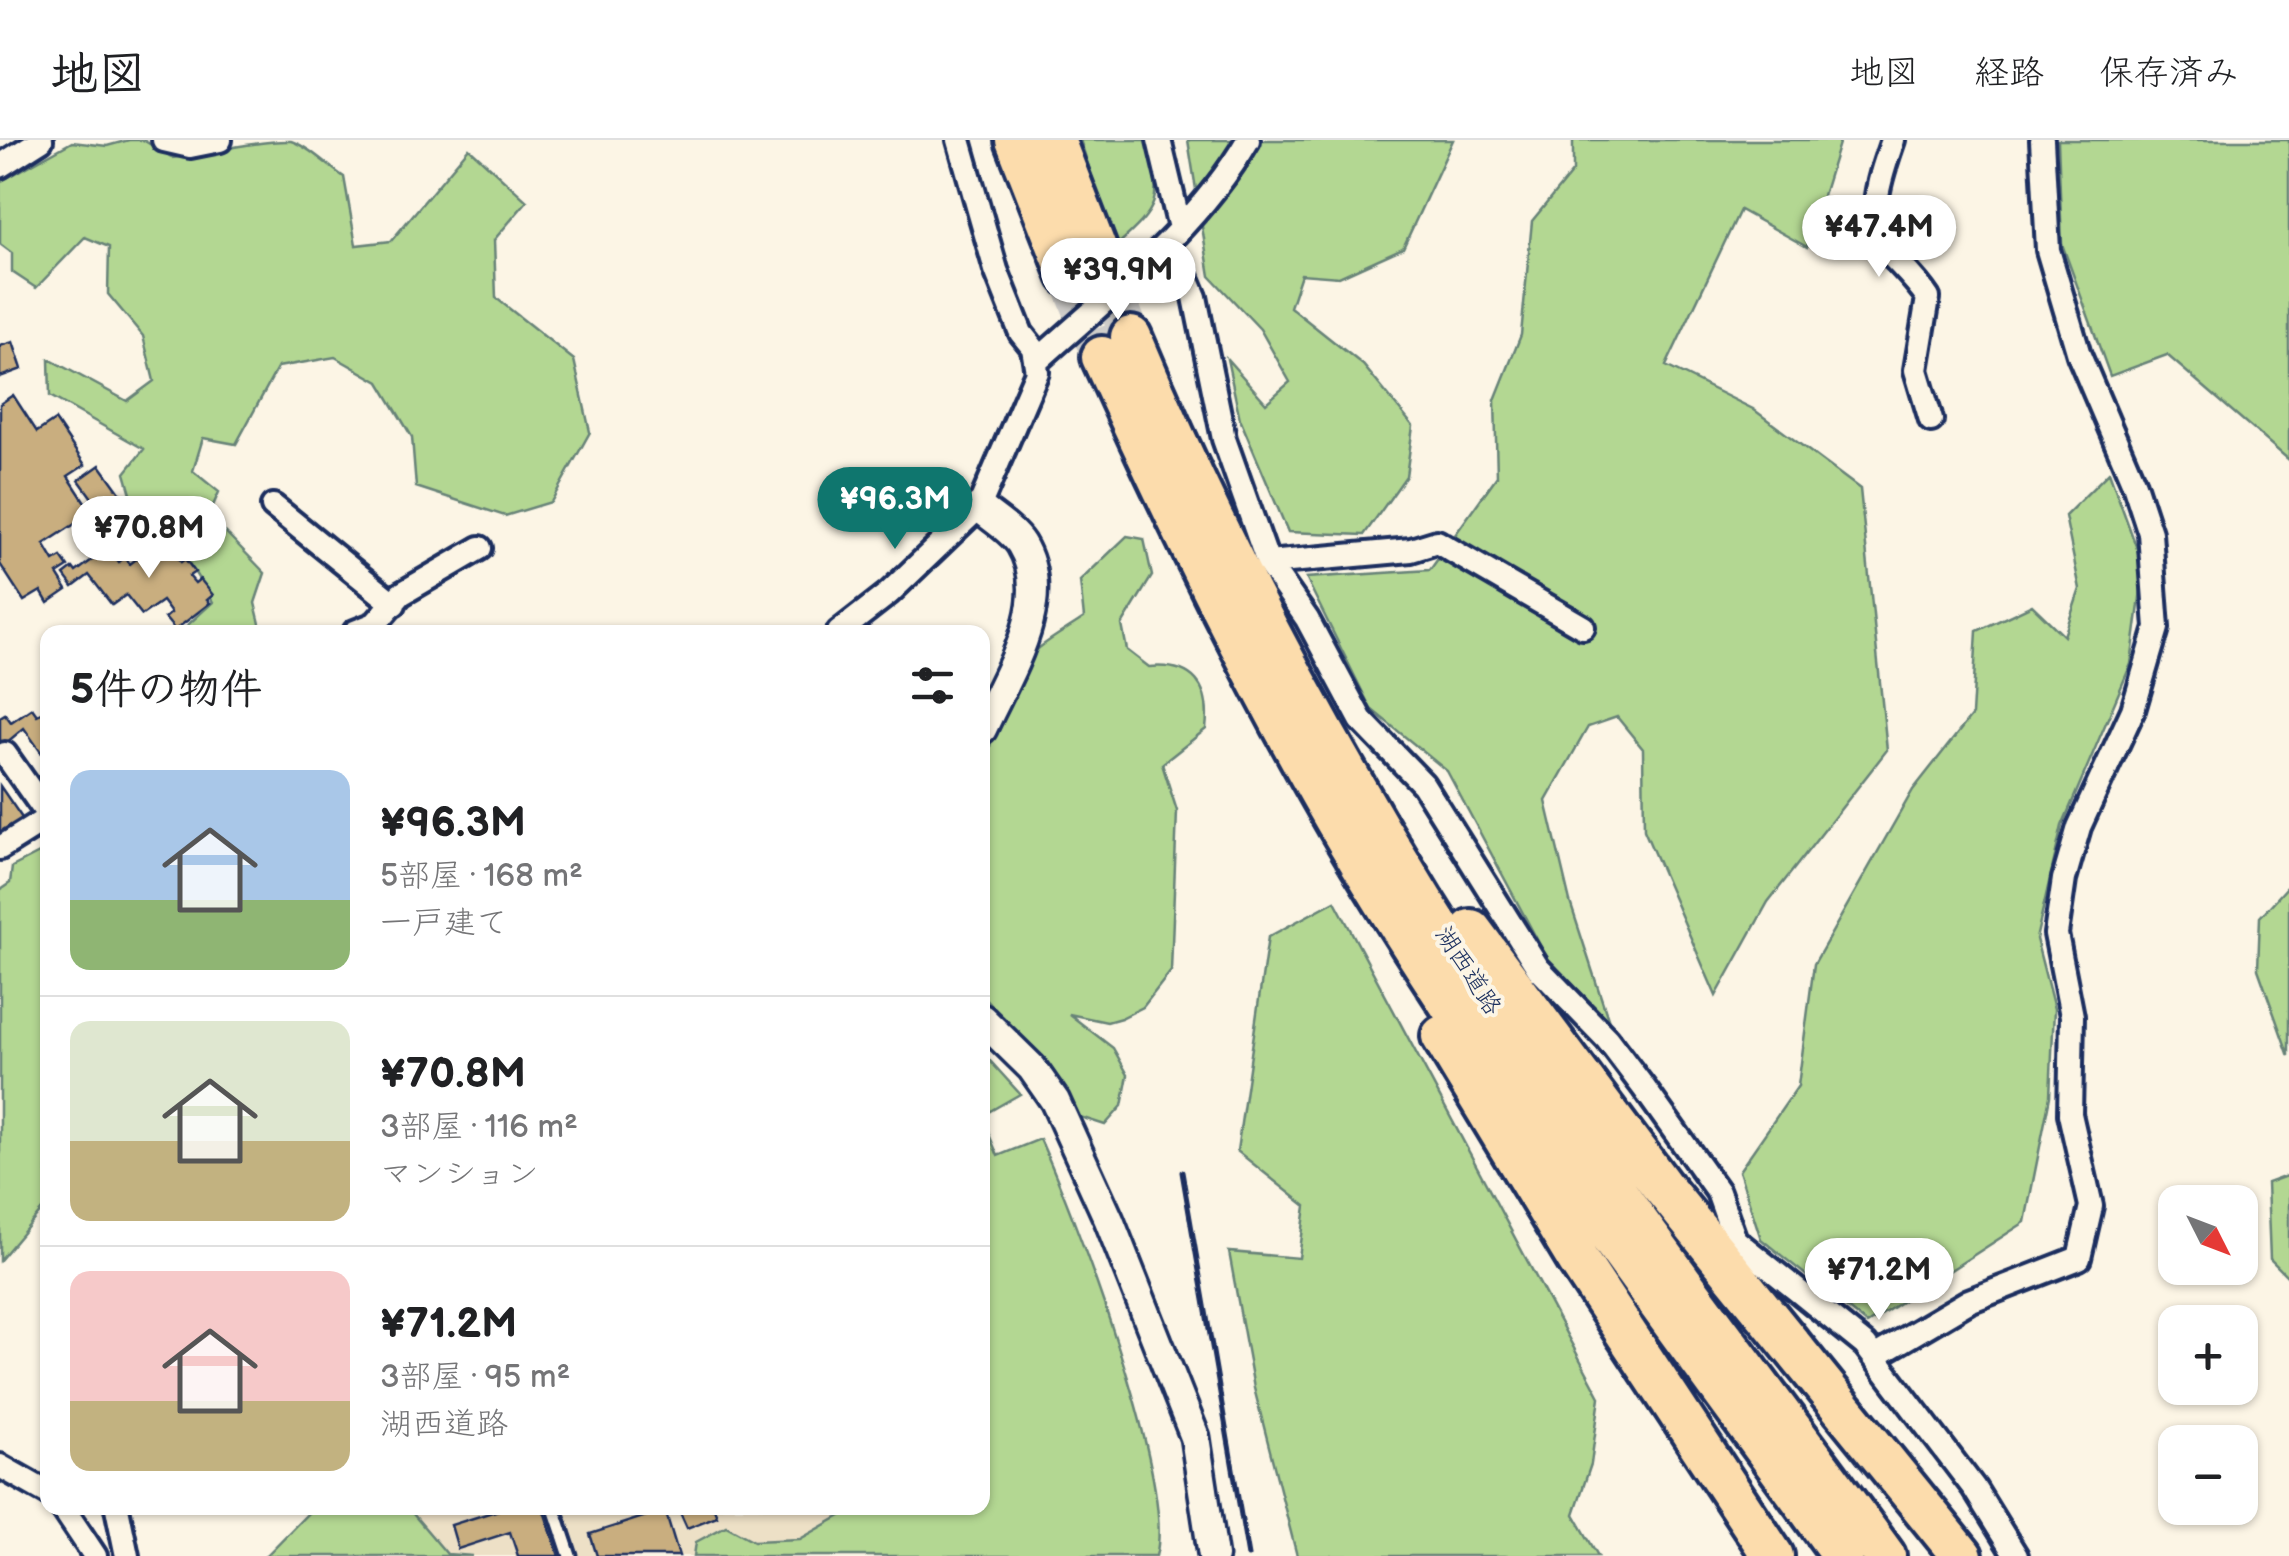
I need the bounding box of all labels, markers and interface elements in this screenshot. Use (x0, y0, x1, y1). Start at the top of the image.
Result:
text: 地図 (50, 47, 146, 104)
text: 地図 (1849, 52, 1919, 95)
text: 経路 (1974, 52, 2044, 95)
text: 保存済み (2099, 52, 2239, 95)
pin: ¥47.4M (1798, 195, 1960, 280)
text: ¥47.4M (1824, 208, 1934, 247)
pin: ¥39.9M (1037, 238, 1199, 323)
text: ¥39.9M (1063, 251, 1173, 290)
pin: ¥96.3M (814, 467, 976, 552)
text: ¥96.3M (839, 480, 951, 519)
pin: ¥70.8M (68, 496, 230, 581)
text: ¥70.8M (93, 509, 205, 548)
icon: filters (905, 658, 960, 713)
text: 5件の物件 (70, 665, 262, 716)
text: ¥96.3M (380, 798, 526, 849)
icon: home (150, 810, 270, 930)
text: 5部屋 · 168 m² (380, 857, 583, 896)
text: 一戸建て (380, 904, 508, 943)
street label: 湖西道路 (1428, 921, 1508, 1021)
text: ¥70.8M (380, 1049, 526, 1100)
icon: home (150, 1061, 270, 1181)
text: 3部屋 · 116 m² (380, 1108, 578, 1147)
text: マンション (380, 1155, 539, 1194)
north arrow (2158, 1185, 2258, 1285)
map controls (2158, 1185, 2258, 1525)
pin: ¥71.2M (1798, 1238, 1960, 1323)
text: ¥71.2M (1827, 1251, 1931, 1290)
text: ¥71.2M (380, 1299, 517, 1350)
button: + (2158, 1305, 2258, 1405)
icon: home (150, 1311, 270, 1431)
text: 3部屋 · 95 m² (380, 1358, 570, 1397)
text: 湖西道路 (380, 1405, 508, 1444)
button: − (2158, 1425, 2258, 1525)

